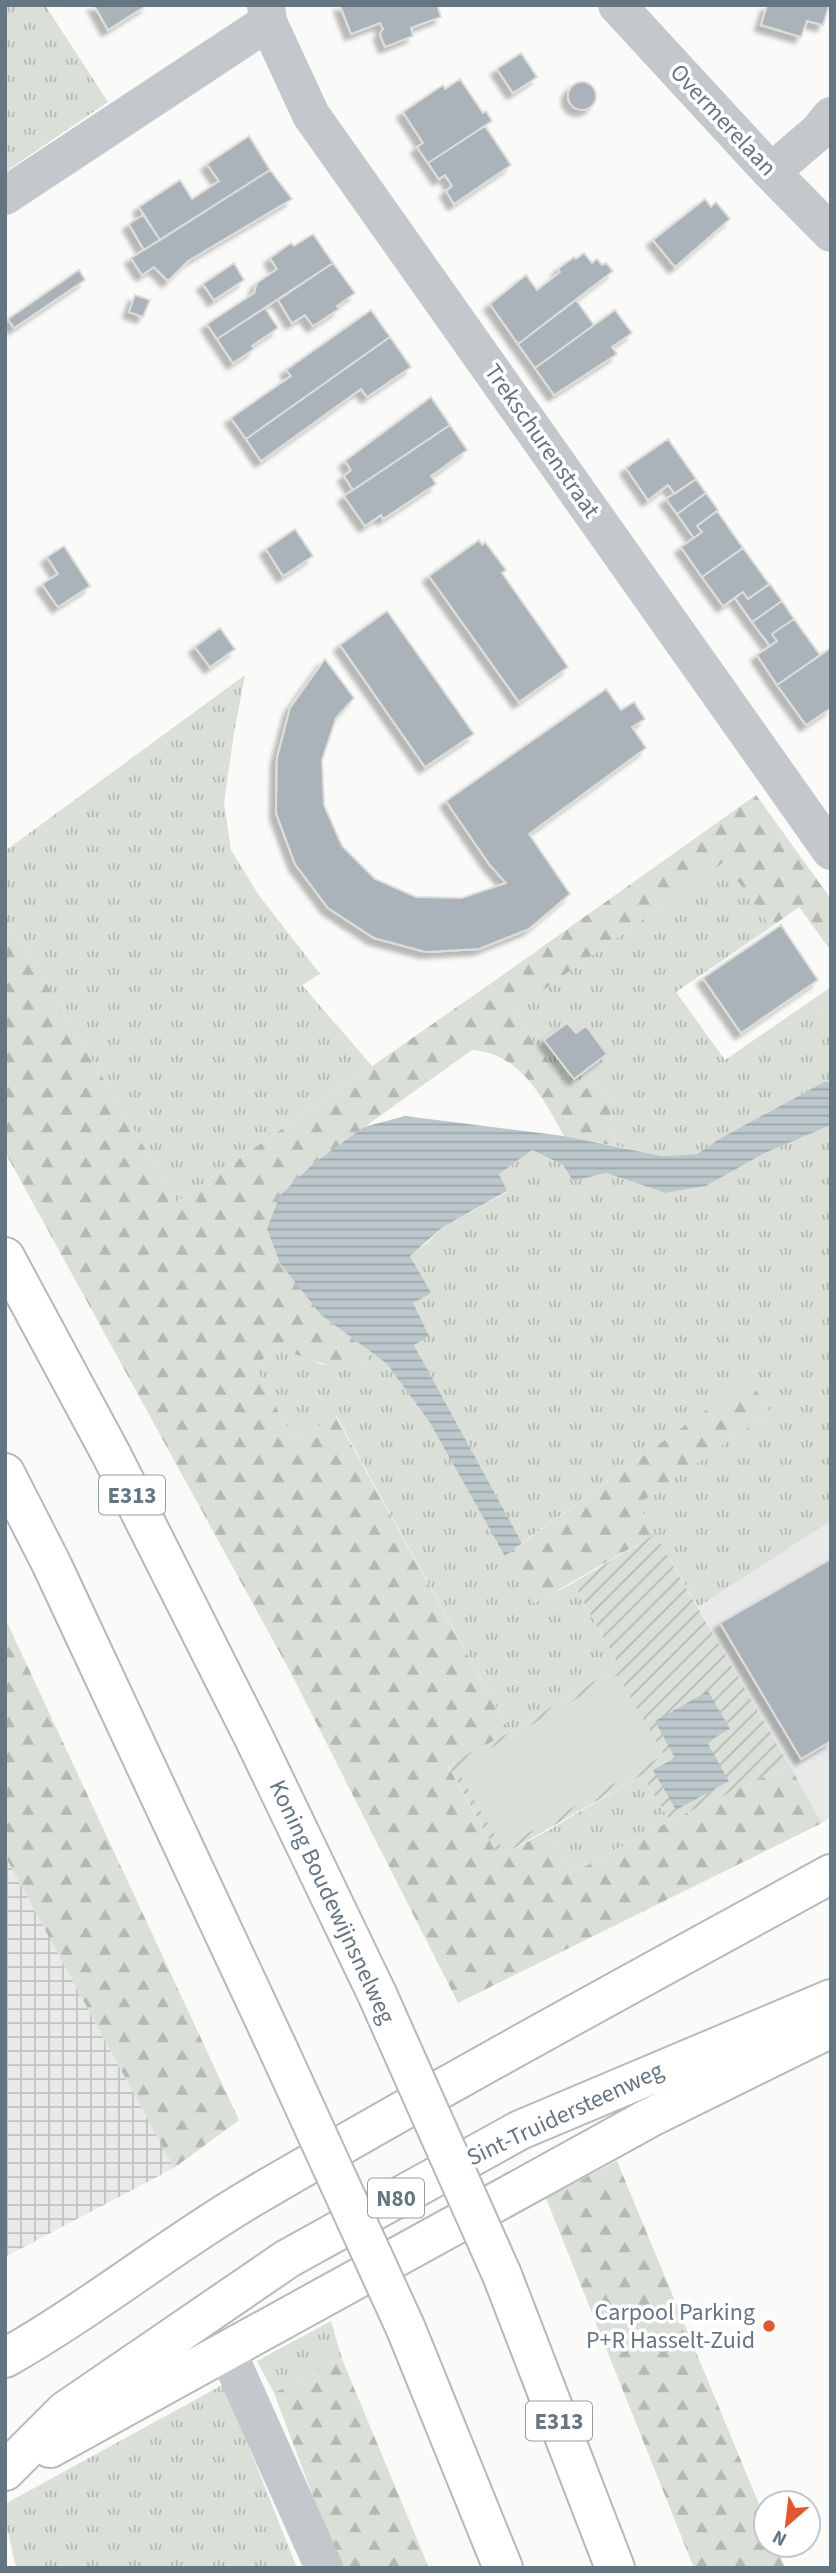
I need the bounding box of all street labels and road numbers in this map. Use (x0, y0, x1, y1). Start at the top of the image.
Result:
street label: Overmerelaan (662, 56, 784, 184)
street label: Trekschurenstraat (476, 357, 608, 525)
road number: E313 (99, 1476, 165, 1514)
street label: Koning Boudewijnsnelweg (260, 1774, 404, 2030)
street label: Sint-Truidersteenweg (461, 2053, 669, 2175)
road number: N80 (368, 2178, 424, 2218)
road number: E313 (526, 2402, 592, 2440)

